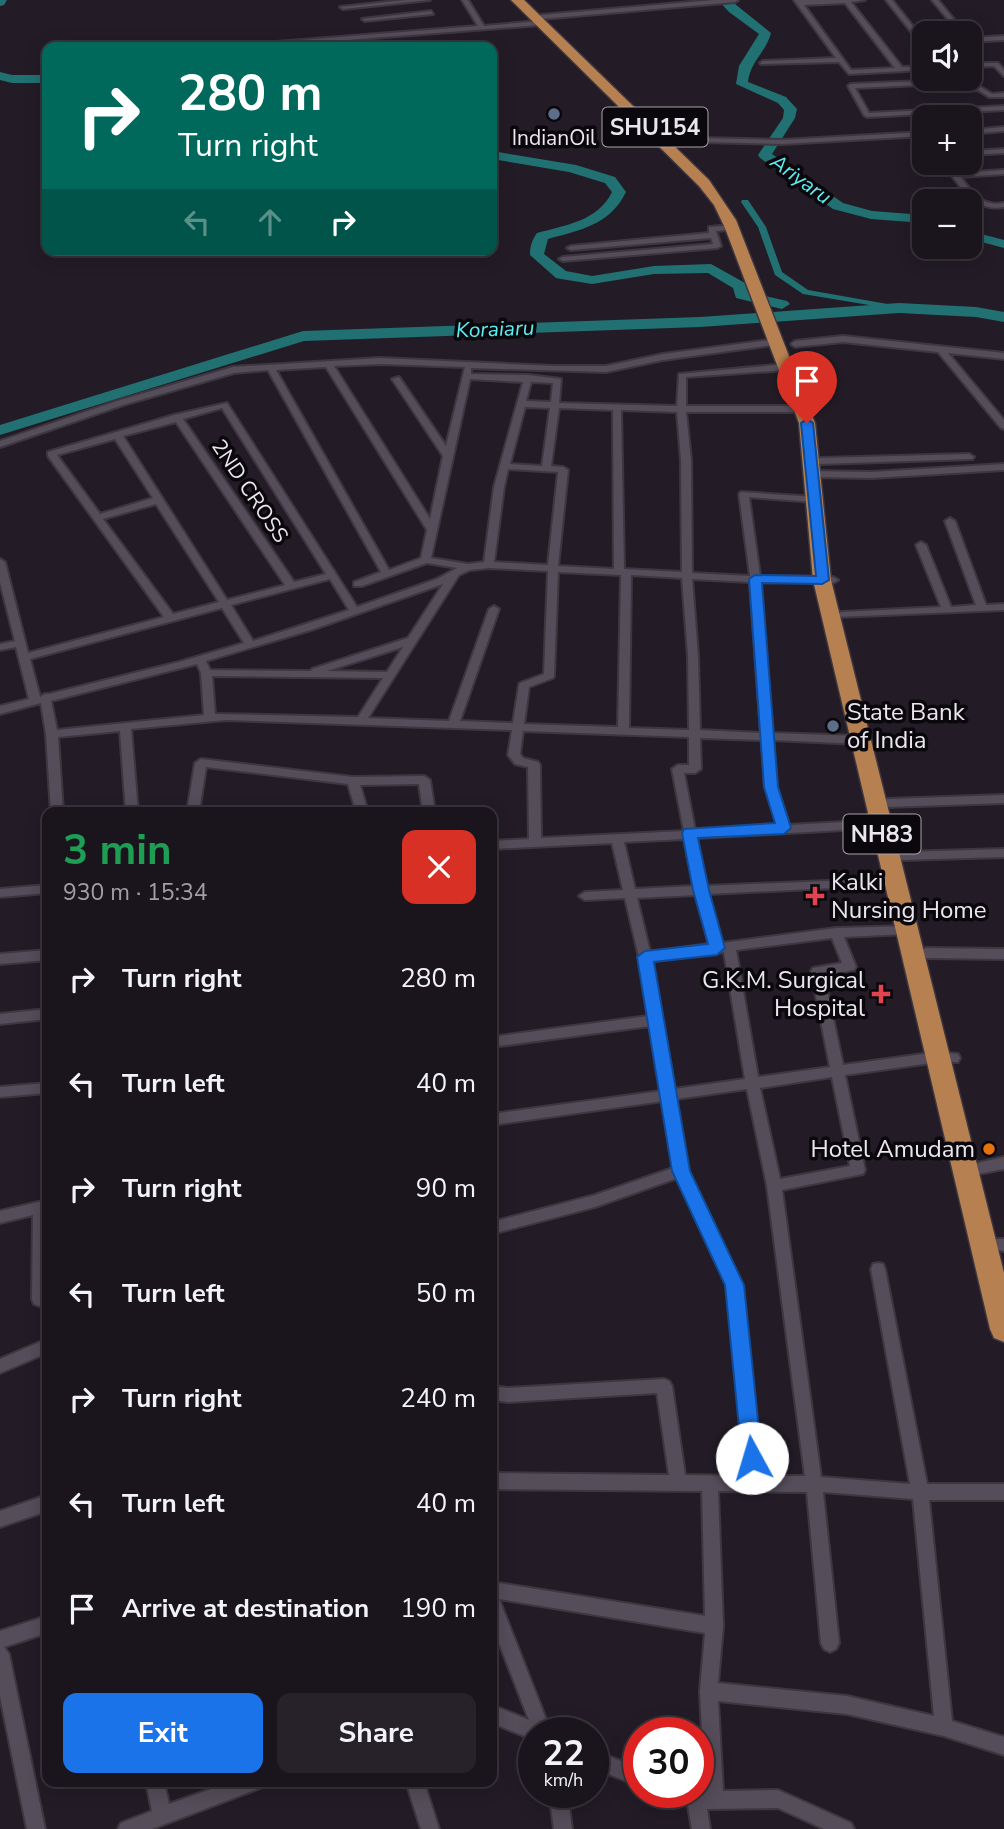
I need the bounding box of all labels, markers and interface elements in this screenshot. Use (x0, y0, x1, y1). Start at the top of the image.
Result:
map controls (912, 21, 982, 259)
button: sound (912, 21, 982, 91)
text: 280 m (178, 60, 322, 127)
icon: right (63, 70, 154, 161)
button: + (912, 105, 982, 175)
marker: IndianOil (546, 106, 562, 122)
road number: SHU154 (602, 108, 708, 146)
text: Turn right (178, 124, 318, 167)
place label: IndianOil (512, 124, 597, 152)
water label: Ariyaru (764, 147, 837, 211)
button: − (912, 189, 982, 259)
icon: left (178, 203, 216, 241)
icon: ahead (251, 203, 289, 241)
icon: right (324, 203, 362, 241)
water label: Koraiaru (455, 314, 535, 344)
pin (777, 351, 837, 423)
icon: arrive (788, 362, 826, 400)
street label: 2ND CROSS (205, 434, 295, 548)
place label: State Bank of India (847, 696, 966, 756)
marker: State Bank of India (825, 718, 841, 734)
road number: NH83 (844, 814, 920, 854)
text: 3 min (63, 822, 172, 879)
button: close (402, 830, 476, 904)
place label: Kalki Nursing Home (831, 866, 987, 926)
text: 930 m · 15:34 (63, 877, 208, 908)
marker: Kalki Nursing Home (805, 886, 825, 906)
icon: right (63, 960, 101, 998)
text: Turn right (122, 961, 241, 996)
text: 280 m (400, 961, 476, 996)
place label: G.K.M. Surgical Hospital (702, 964, 865, 1024)
marker: G.K.M. Surgical Hospital (871, 984, 891, 1004)
icon: left (63, 1065, 101, 1103)
text: Turn left (122, 1066, 225, 1101)
text: 40 m (416, 1066, 476, 1101)
place label: Hotel Amudam (810, 1133, 975, 1165)
marker: Hotel Amudam (981, 1141, 997, 1157)
icon: right (63, 1170, 101, 1208)
text: Turn right (122, 1171, 241, 1206)
text: 90 m (416, 1171, 476, 1206)
icon: left (63, 1275, 101, 1313)
text: Turn left (122, 1276, 225, 1311)
text: 50 m (416, 1276, 476, 1311)
icon: right (63, 1380, 101, 1418)
text: Turn right (122, 1381, 241, 1416)
text: 240 m (400, 1381, 476, 1416)
position arrow (715, 1421, 789, 1495)
icon: left (63, 1485, 101, 1523)
text: Turn left (122, 1486, 225, 1521)
text: 40 m (416, 1486, 476, 1521)
icon: arrive (63, 1590, 101, 1628)
text: Arrive at destination (122, 1591, 369, 1626)
text: 190 m (400, 1591, 476, 1626)
button: Exit (63, 1693, 263, 1773)
button: Share (277, 1693, 476, 1773)
speed limit sign: 30 (623, 1717, 714, 1808)
text: 22 (542, 1730, 585, 1777)
text: km/h (544, 1768, 583, 1792)

